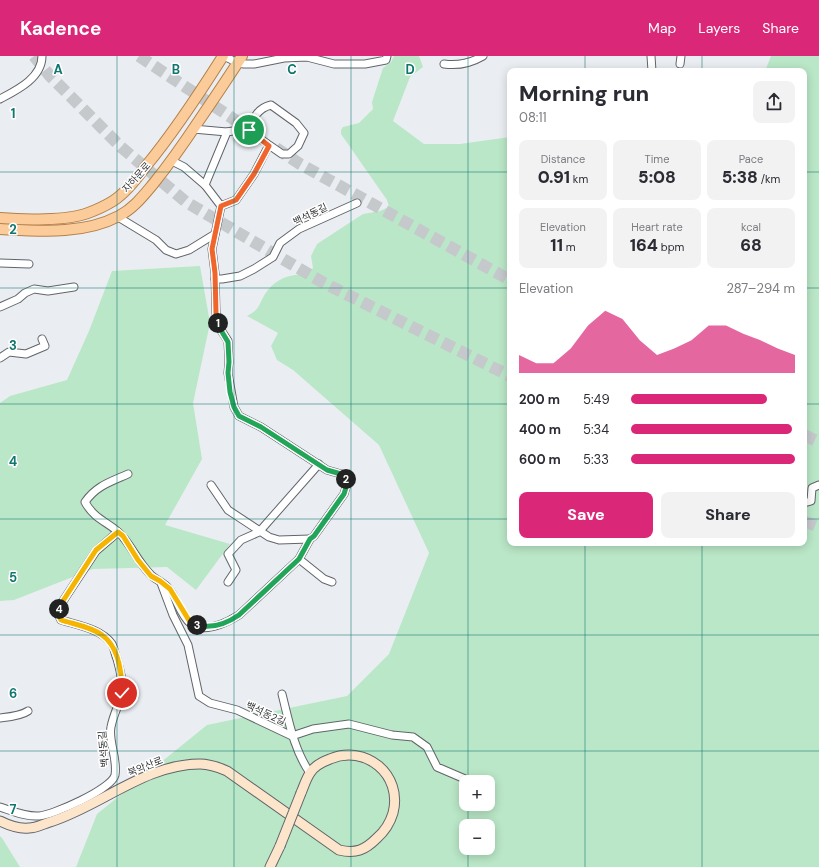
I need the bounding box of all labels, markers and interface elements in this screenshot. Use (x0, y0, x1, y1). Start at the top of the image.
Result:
text: Kadence (20, 16, 101, 41)
text: Map (648, 19, 676, 37)
text: Layers (698, 19, 740, 37)
text: Share (762, 19, 799, 37)
text: A (53, 61, 63, 78)
text: B (172, 61, 180, 78)
text: C (287, 61, 297, 78)
text: D (405, 61, 415, 78)
text: Morning run (519, 79, 649, 108)
button: share (753, 81, 795, 123)
text: 1 (11, 105, 15, 122)
text: 08:11 (519, 109, 547, 126)
pin (232, 113, 266, 147)
icon: arrive (238, 119, 260, 141)
text: Distance (541, 152, 585, 166)
text: Time (645, 152, 669, 166)
text: Pace (739, 152, 763, 166)
street label: 자하문로 (119, 159, 154, 195)
text: 0.91 (538, 166, 570, 188)
text: 5:08 (638, 166, 676, 188)
text: 5:38 (722, 166, 758, 188)
text: km (570, 172, 588, 186)
text: /km (758, 172, 780, 186)
street label: 백석동길 (291, 201, 330, 228)
text: Elevation (540, 220, 586, 234)
text: Heart rate (631, 220, 683, 234)
text: kcal (741, 220, 761, 234)
text: 2 (9, 221, 17, 238)
text: 11 (550, 234, 563, 256)
text: 164 (630, 234, 658, 256)
text: 68 (740, 234, 762, 256)
text: m (563, 240, 576, 254)
text: bpm (658, 240, 684, 254)
text: Elevation (519, 280, 573, 297)
text: 287–294 m (727, 280, 795, 297)
pin: 1 (208, 313, 228, 333)
text: 1 (216, 316, 220, 330)
text: 3 (9, 337, 17, 354)
text: 200 m (519, 391, 560, 408)
text: 5:49 (583, 391, 610, 408)
text: 400 m (519, 421, 561, 438)
text: 5:34 (583, 421, 609, 438)
text: 600 m (519, 451, 561, 468)
text: 5:33 (583, 451, 609, 468)
text: 4 (9, 453, 17, 470)
pin: 2 (336, 469, 356, 489)
text: 2 (343, 472, 349, 486)
button: Save (519, 492, 653, 538)
button: Share (661, 492, 795, 538)
text: 5 (9, 569, 17, 586)
pin: 4 (49, 599, 69, 619)
text: 4 (55, 602, 63, 616)
pin: 3 (187, 615, 207, 635)
text: 3 (194, 618, 200, 632)
pin (105, 676, 139, 710)
icon: check (111, 682, 133, 704)
text: 6 (9, 685, 17, 702)
street label: 백석동2길 (244, 699, 288, 728)
street label: 백석동길 (95, 730, 112, 768)
street label: 북악산로 (126, 754, 165, 779)
map controls (459, 775, 495, 855)
button: + (459, 775, 495, 811)
text: 7 (10, 801, 17, 818)
button: − (459, 819, 495, 855)

